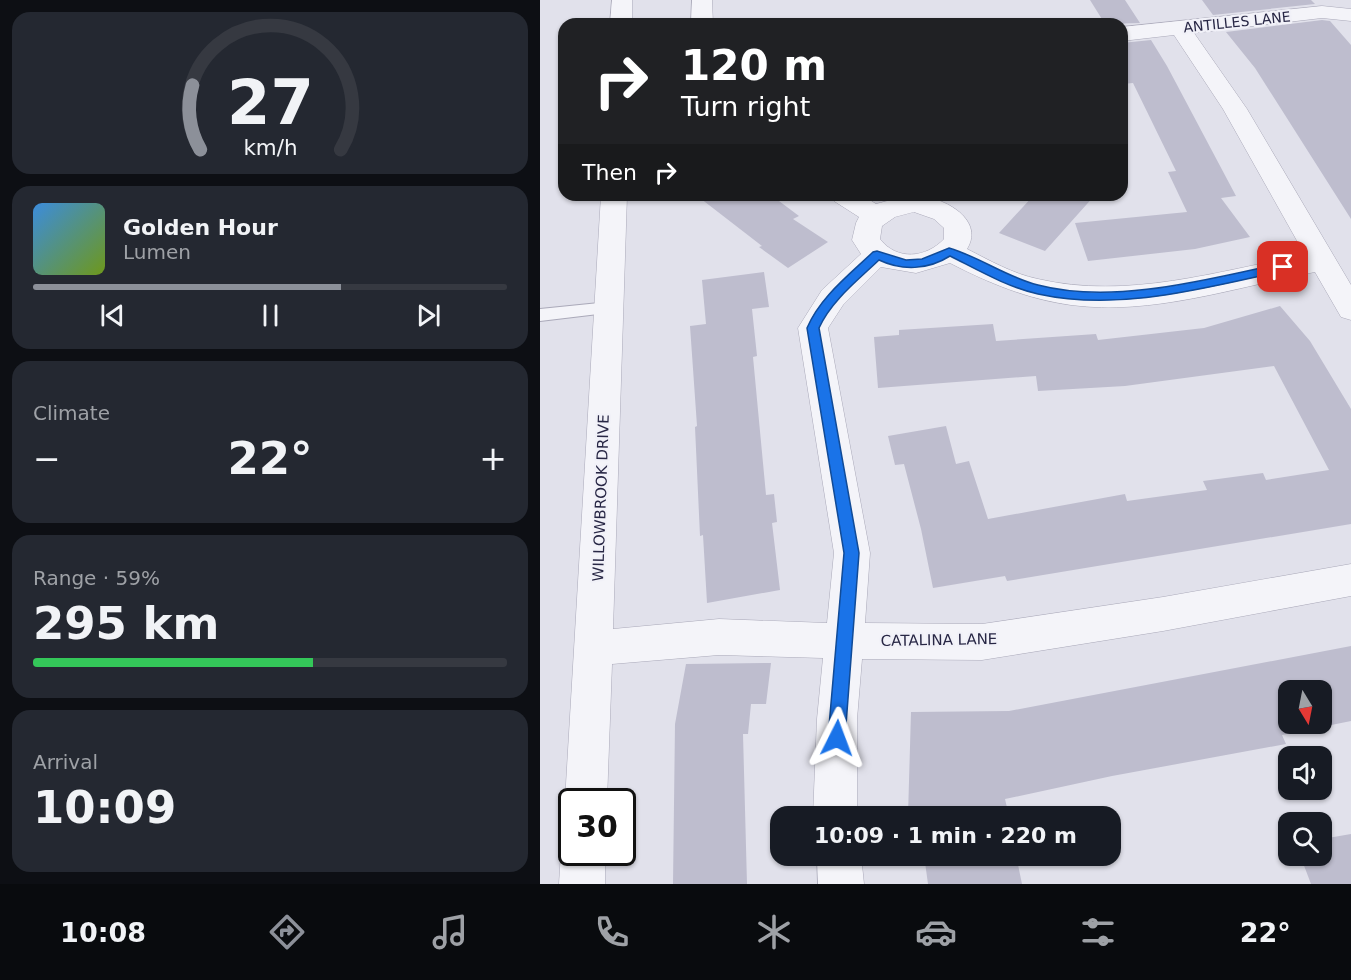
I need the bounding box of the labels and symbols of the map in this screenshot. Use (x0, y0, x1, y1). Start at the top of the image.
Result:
street label: ANTILLES LANE (1183, 8, 1291, 36)
pin (1257, 241, 1308, 292)
street label: WILLOWBROOK DRIVE (589, 414, 613, 582)
street label: CATALINA LANE (881, 630, 997, 650)
north arrow (1278, 680, 1332, 734)
position arrow (805, 706, 869, 770)
speed limit sign: 30 (558, 788, 636, 866)

